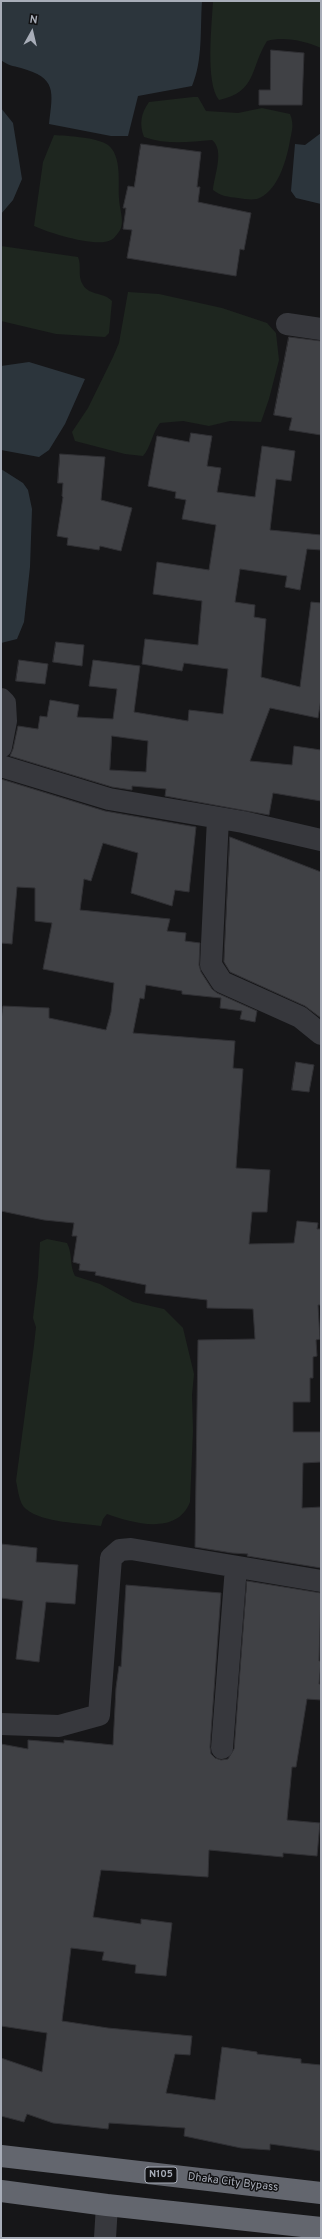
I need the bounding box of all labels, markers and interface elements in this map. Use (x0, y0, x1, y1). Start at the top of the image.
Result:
north arrow (12, 12, 52, 52)
text: N (29, 13, 39, 28)
road number: N105 (145, 2167, 177, 2183)
street label: Dhaka City Bypass (187, 2171, 279, 2195)

